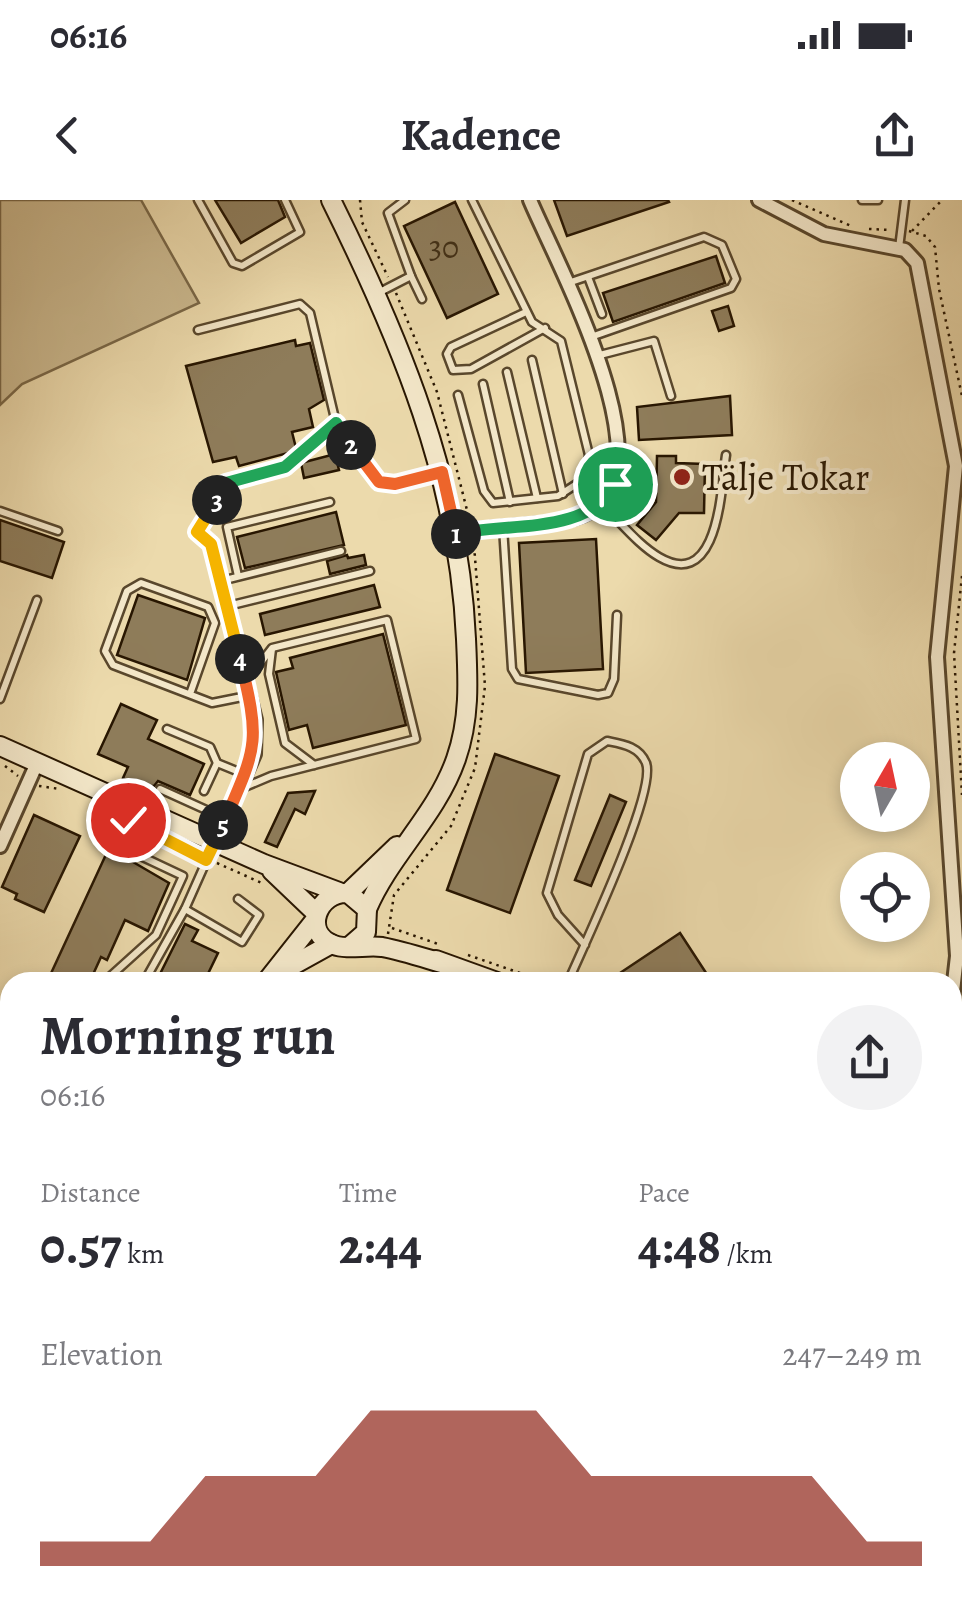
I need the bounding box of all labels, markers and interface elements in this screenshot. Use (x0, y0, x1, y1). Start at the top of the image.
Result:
text: 06:16 (50, 9, 127, 61)
text: Kadence (401, 104, 561, 166)
icon: back (40, 108, 95, 163)
icon: share (867, 108, 922, 163)
house number: 30 (429, 225, 459, 269)
pin: 2 (326, 420, 376, 470)
text: 2 (344, 426, 358, 464)
pin (573, 442, 658, 527)
place label: Tälje Tokar (702, 451, 870, 503)
icon: arrive (588, 457, 643, 512)
marker: Tälje Tokar (671, 466, 693, 488)
pin: 3 (192, 475, 242, 525)
text: 3 (211, 481, 223, 519)
pin: 1 (431, 509, 481, 559)
text: 1 (451, 515, 461, 553)
pin: 4 (215, 634, 265, 684)
text: 4 (233, 640, 247, 678)
north arrow (840, 742, 930, 832)
map controls (840, 742, 930, 942)
pin (86, 778, 171, 863)
icon: check (101, 793, 156, 848)
pin: 5 (198, 800, 248, 850)
text: 5 (217, 806, 229, 844)
button: locate (840, 852, 930, 942)
text: Morning run (40, 998, 335, 1073)
button: share (817, 1005, 922, 1110)
text: 06:16 (40, 1073, 105, 1117)
text: Distance (40, 1174, 140, 1212)
text: Time (339, 1174, 397, 1212)
text: Pace (638, 1174, 690, 1212)
text: 0.57 (40, 1212, 122, 1280)
text: 2:44 (339, 1212, 422, 1280)
text: 4:48 (638, 1212, 721, 1280)
text: km (122, 1235, 164, 1273)
text: /km (721, 1235, 773, 1273)
text: Elevation (40, 1332, 163, 1376)
text: 247–249 m (782, 1332, 922, 1376)

